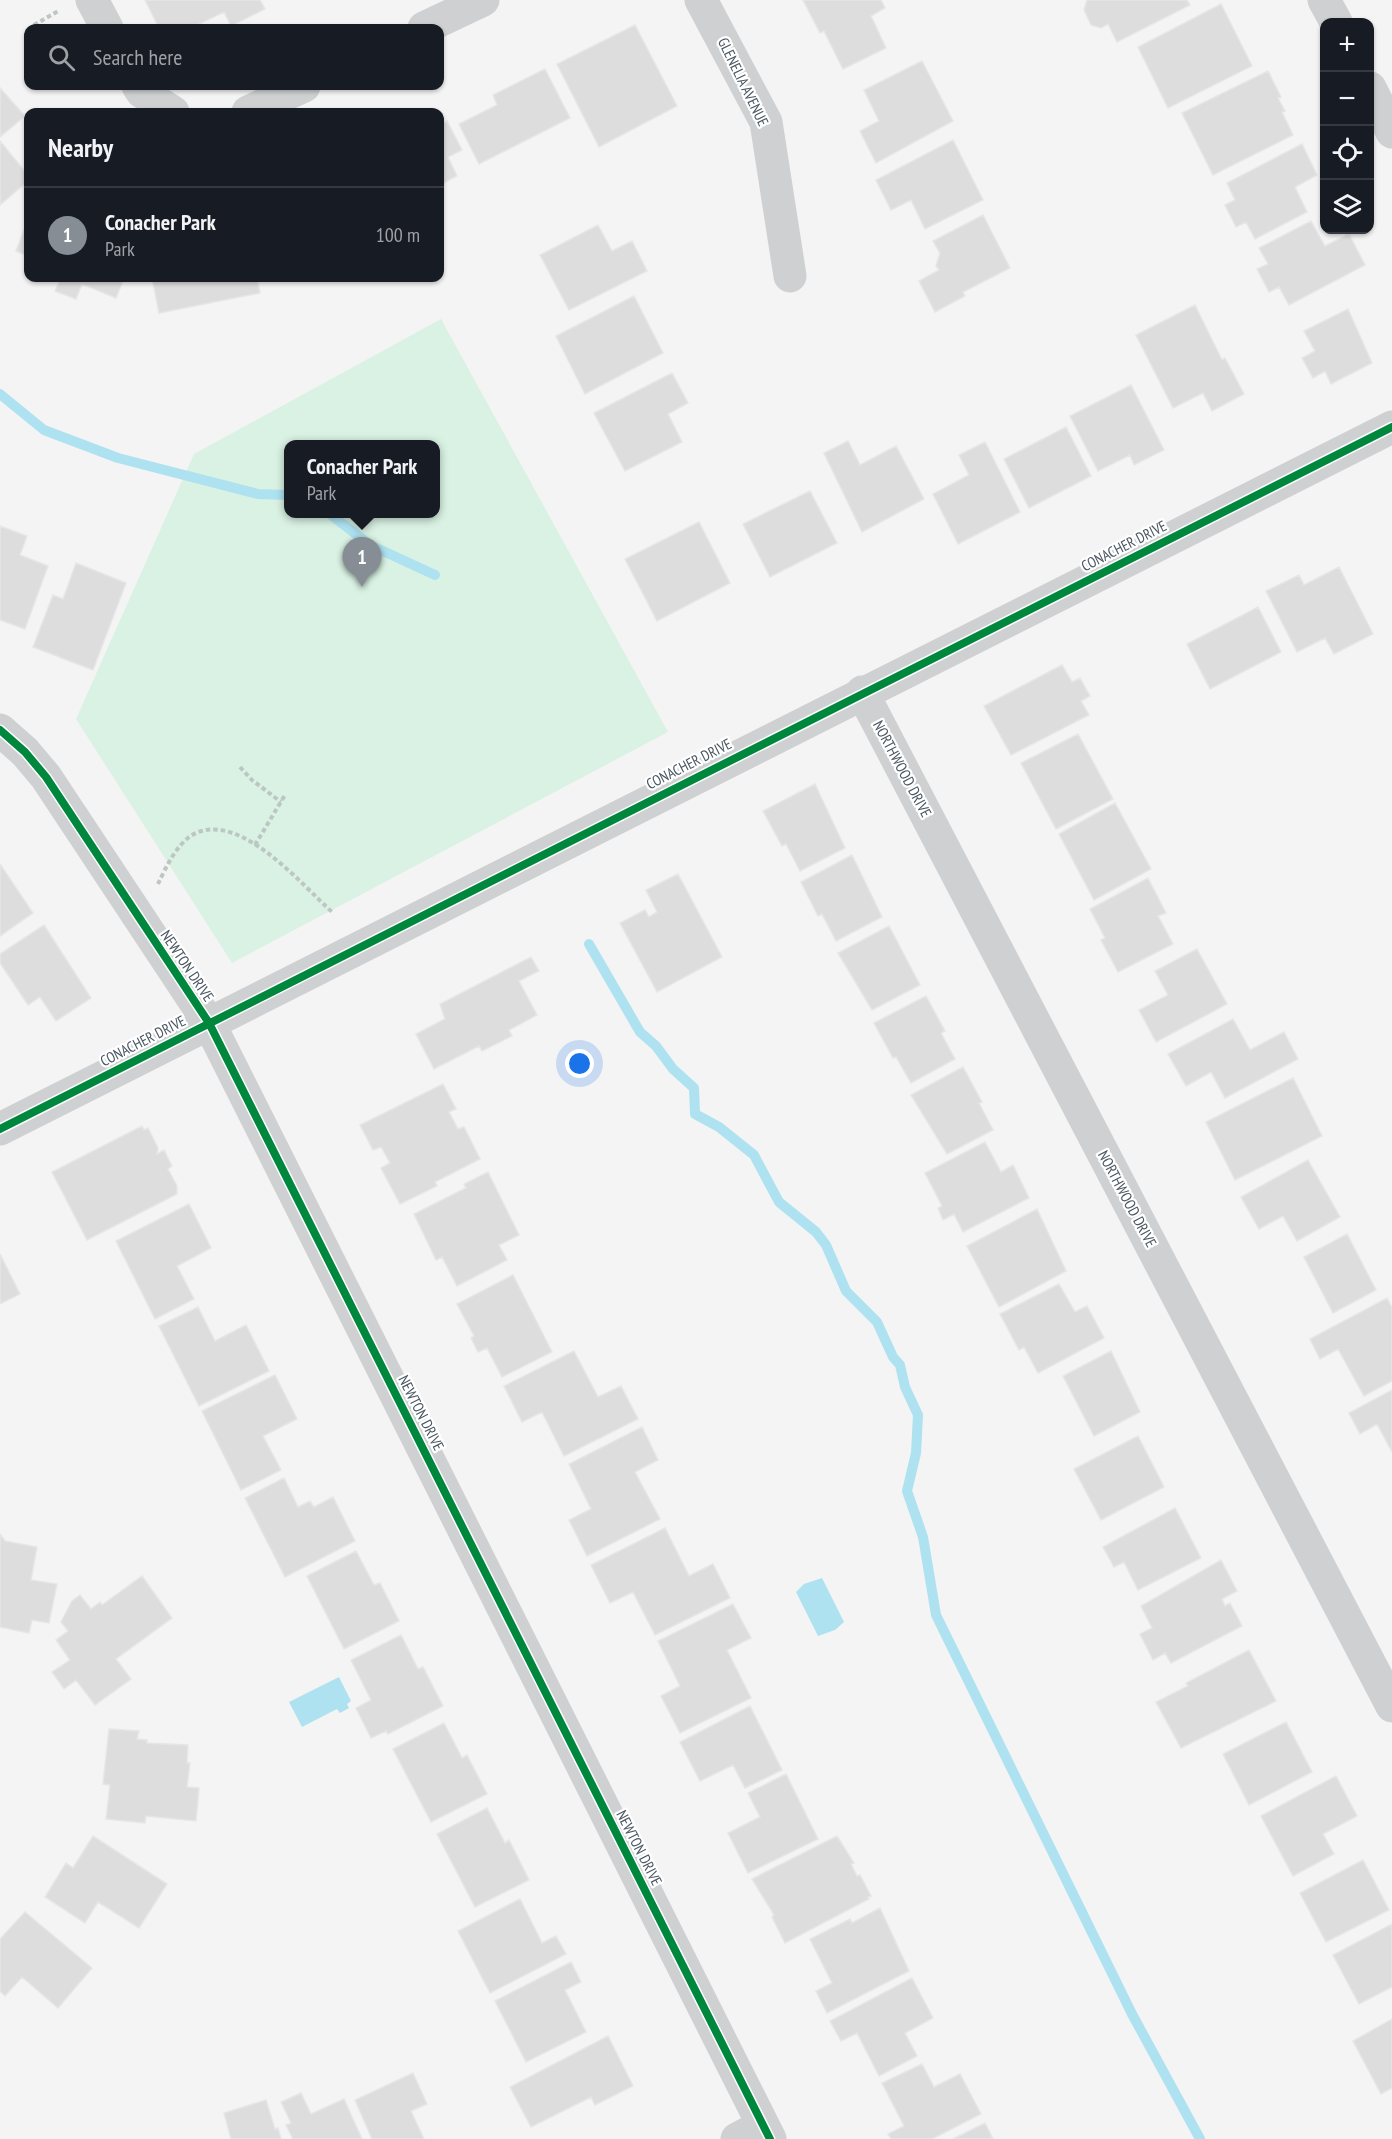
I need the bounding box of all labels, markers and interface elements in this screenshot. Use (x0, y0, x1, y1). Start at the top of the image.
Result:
map controls (1320, 18, 1374, 234)
button: + (1320, 18, 1374, 72)
search box (24, 24, 444, 90)
street label: GLENELIA AVENUE (714, 35, 773, 129)
icon: search (45, 41, 78, 74)
text: Search here (93, 43, 182, 71)
button: − (1320, 72, 1374, 126)
button: locate (1320, 126, 1374, 180)
text: Nearby (48, 131, 113, 164)
button: layers (1320, 180, 1374, 234)
text: Conacher Park (105, 208, 216, 236)
text: 1 (63, 222, 72, 248)
text: 100 m (376, 222, 420, 248)
text: Park (105, 236, 135, 262)
popup (284, 440, 440, 518)
text: Conacher Park (307, 452, 417, 480)
text: Park (307, 480, 336, 506)
street label: CONACHER DRIVE (1078, 516, 1170, 575)
pin: 1 (342, 538, 382, 587)
street label: NORTHWOOD DRIVE (869, 717, 936, 820)
street label: CONACHER DRIVE (643, 734, 735, 793)
street label: NEWTON DRIVE (157, 926, 218, 1005)
street label: CONACHER DRIVE (97, 1011, 189, 1070)
your location (565, 1049, 594, 1078)
street label: NORTHWOOD DRIVE (1094, 1147, 1161, 1250)
street label: NEWTON DRIVE (394, 1372, 449, 1454)
street label: NEWTON DRIVE (612, 1807, 667, 1889)

